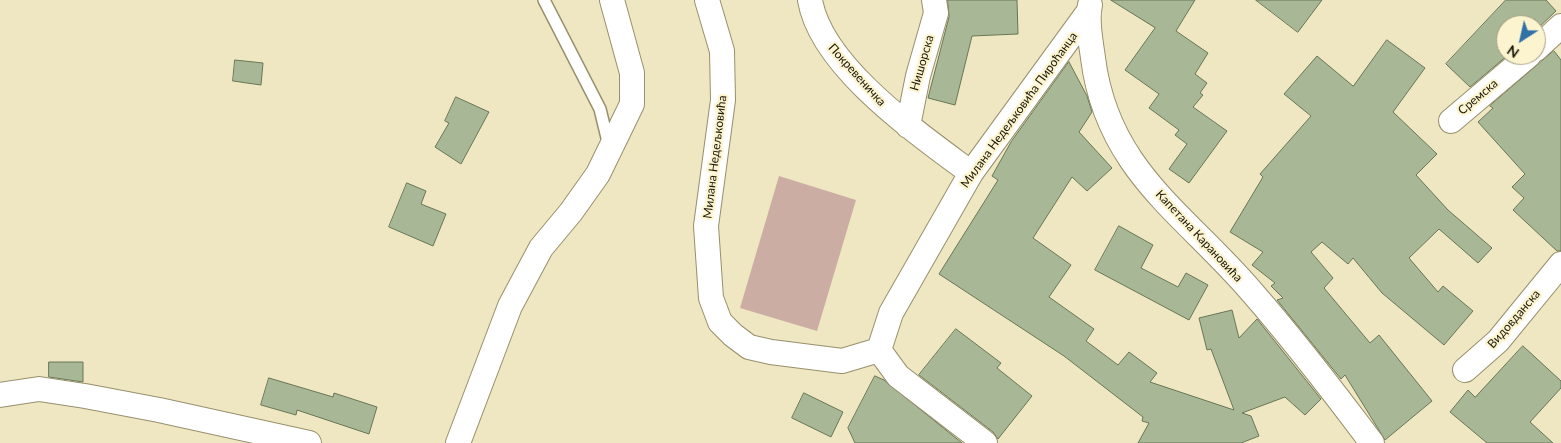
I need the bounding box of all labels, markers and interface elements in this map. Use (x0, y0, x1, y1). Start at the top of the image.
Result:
north arrow (1496, 15, 1546, 65)
street label: Милана Недељковића Пироћанца (958, 29, 1080, 191)
street label: Нишорска (907, 33, 937, 93)
street label: Покревеничка (825, 41, 889, 109)
text: N (1503, 42, 1522, 62)
street label: Сремска (1455, 76, 1501, 118)
street label: Милана Недељковића (700, 95, 730, 219)
street label: Капетана Карановића (1153, 187, 1245, 285)
street label: Видовданска (1485, 287, 1543, 351)

